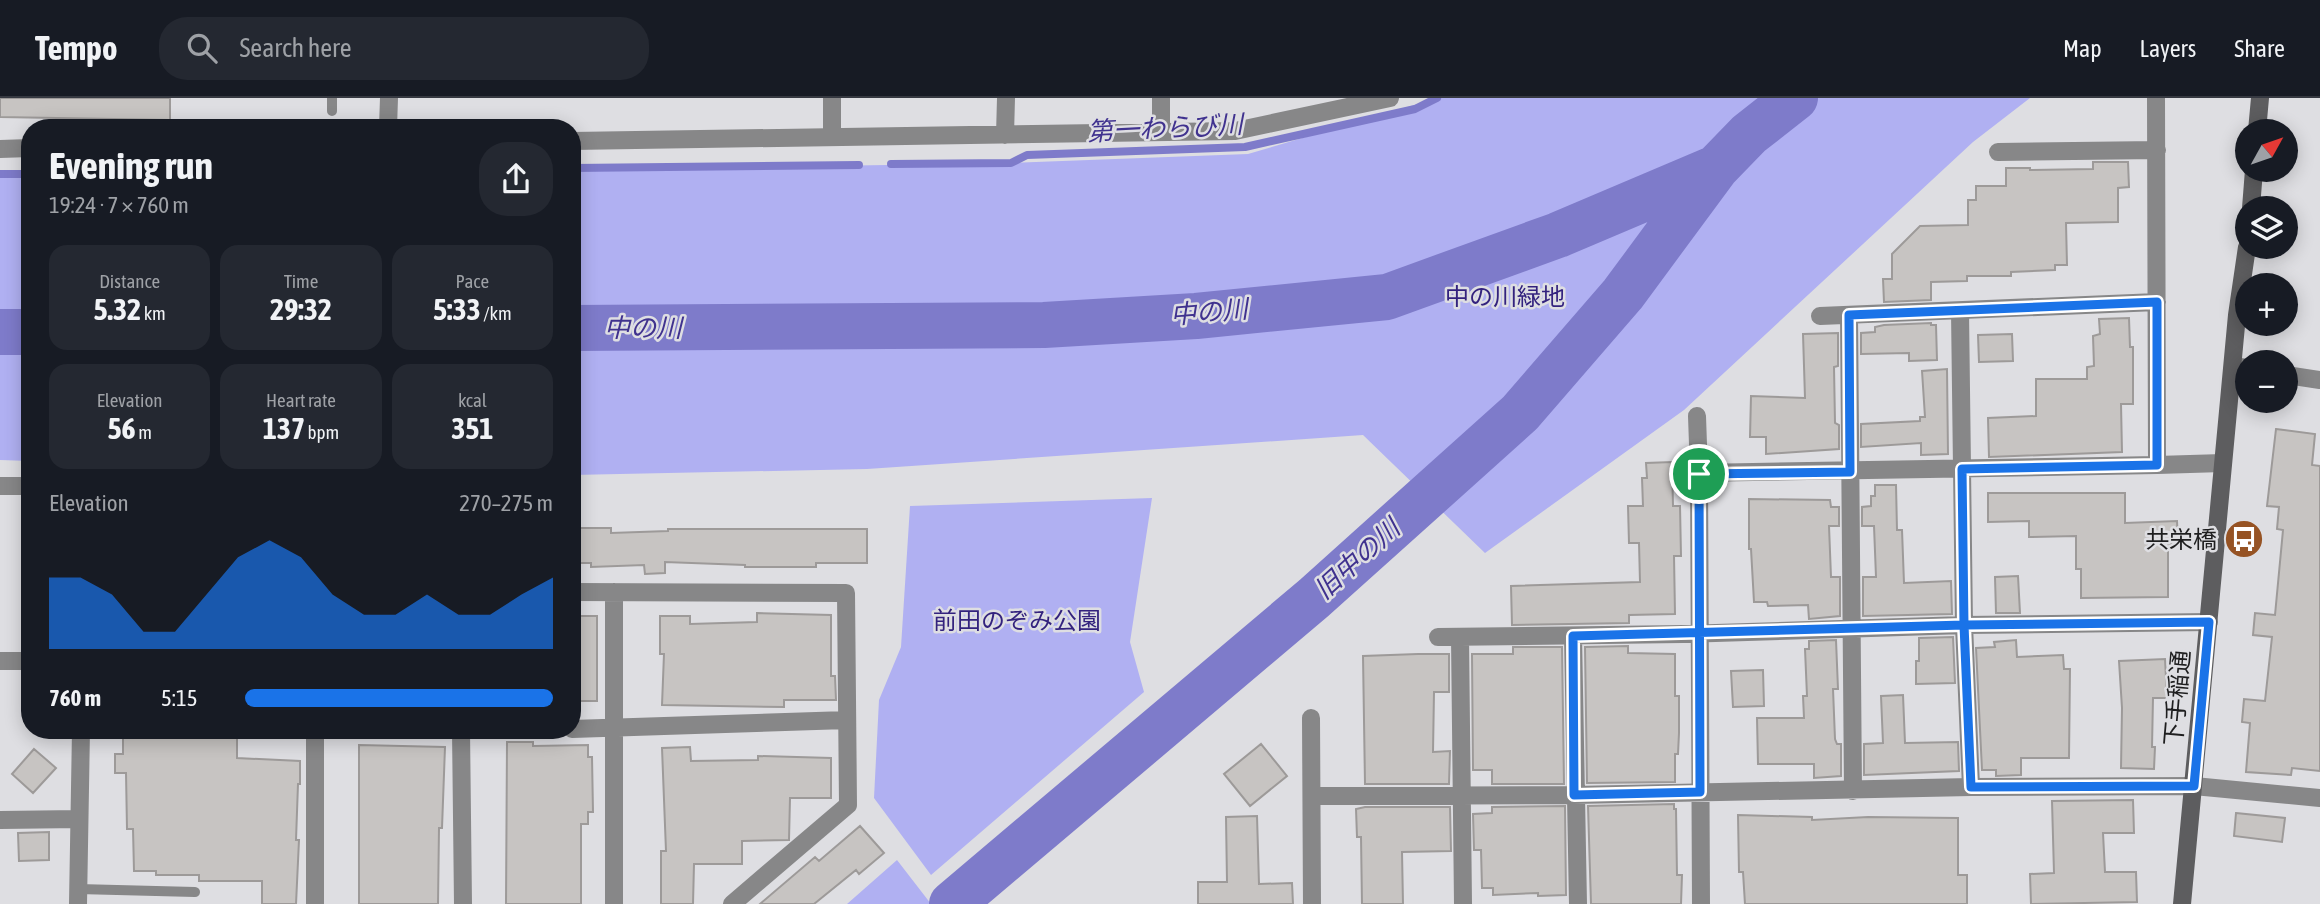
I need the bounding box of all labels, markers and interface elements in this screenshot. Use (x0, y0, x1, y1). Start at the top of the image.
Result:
search box (159, 17, 649, 80)
text: Tempo (35, 29, 117, 67)
icon: search (183, 29, 221, 67)
text: Search here (239, 33, 352, 63)
text: Map (2063, 35, 2102, 62)
text: Layers (2140, 35, 2196, 62)
text: Share (2234, 35, 2285, 62)
water label: 第一わらび川 (1086, 109, 1247, 147)
north arrow (2235, 119, 2298, 182)
map controls (2235, 119, 2298, 413)
button: share (479, 142, 553, 216)
text: Evening run (49, 144, 213, 187)
text: 19:24 · 7 × 760 m (49, 192, 189, 218)
button: layers (2235, 196, 2298, 259)
text: Distance (99, 270, 160, 292)
text: Time (284, 270, 318, 292)
text: Pace (456, 270, 489, 292)
button: + (2235, 273, 2298, 336)
park label: 中の川緑地 (1445, 283, 1565, 310)
text: 5.32 (94, 292, 141, 326)
text: 29:32 (270, 292, 332, 326)
text: 5:33 (433, 292, 481, 326)
water label: 中の川 (1169, 293, 1252, 330)
text: km (141, 302, 166, 324)
text: /km (481, 302, 512, 324)
water label: 中の川 (604, 313, 685, 343)
button: − (2235, 350, 2298, 413)
text: Elevation (97, 389, 163, 411)
text: Heart rate (266, 389, 336, 411)
text: kcal (458, 389, 487, 411)
text: 56 (107, 411, 136, 445)
text: 137 (263, 411, 305, 445)
text: 351 (451, 411, 493, 445)
text: m (136, 421, 152, 443)
text: bpm (305, 421, 339, 443)
pin (1669, 444, 1729, 504)
icon: arrive (1680, 455, 1718, 493)
text: Elevation (49, 490, 129, 516)
text: 270–275 m (459, 490, 553, 516)
water label: 旧中の川 (1308, 511, 1408, 605)
bus stop icon: 共栄橋 (2223, 518, 2265, 560)
place label: 共栄橋 (2145, 526, 2217, 553)
park label: 前田のぞみ公園 (933, 607, 1101, 634)
street label: 下手稲通 (2159, 649, 2195, 747)
text: 760 m (49, 685, 101, 711)
text: 5:15 (161, 685, 198, 711)

